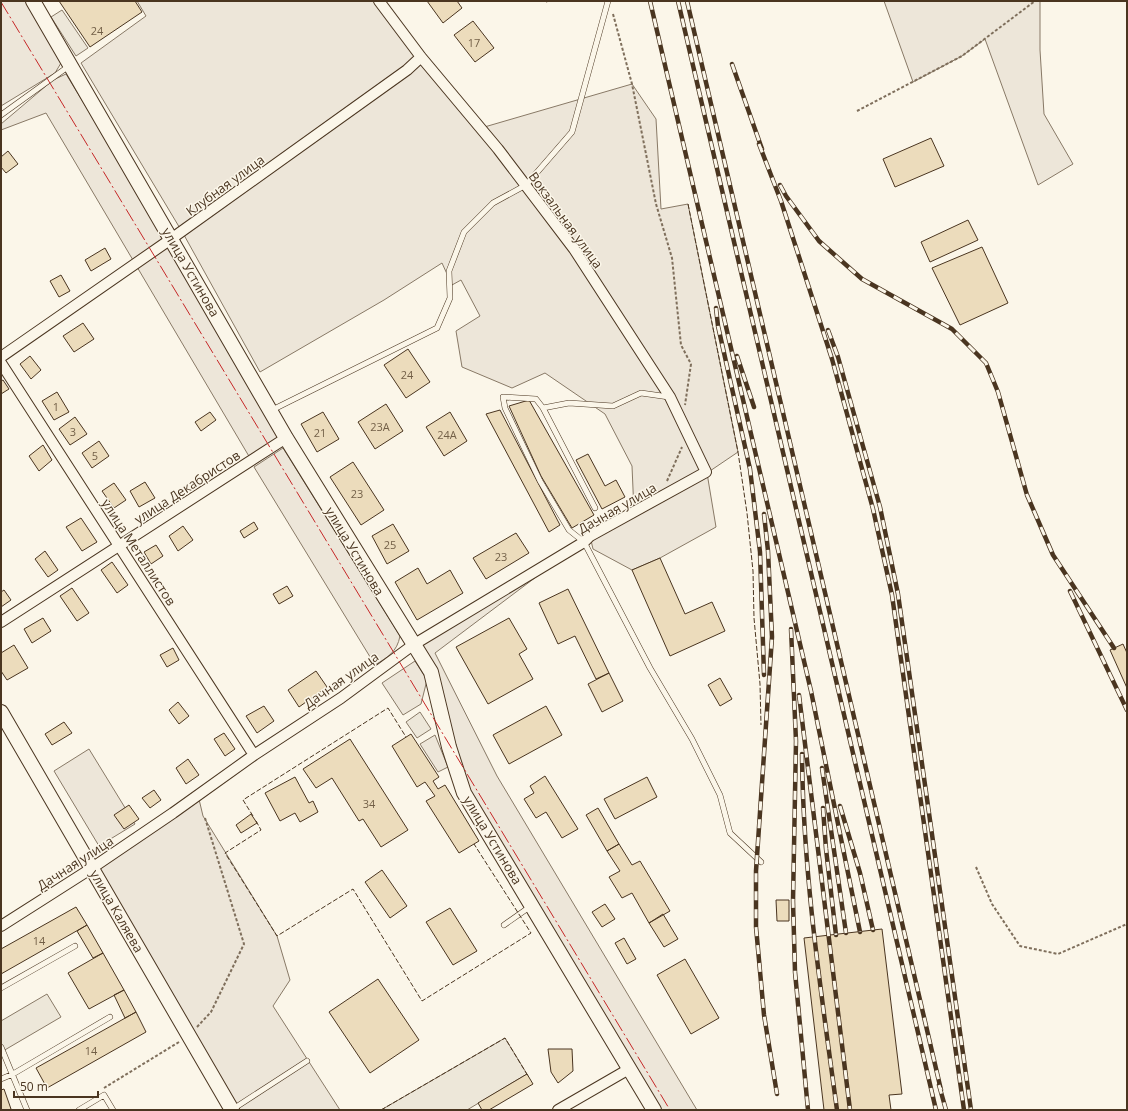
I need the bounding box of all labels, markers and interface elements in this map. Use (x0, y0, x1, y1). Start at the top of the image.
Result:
house number: 24 (91, 23, 104, 38)
house number: 17 (468, 35, 480, 50)
street label: Клубная улица (182, 150, 268, 220)
street label: Вокзальная улица (525, 168, 607, 272)
street label: улица Устинова (158, 224, 224, 320)
house number: 24 (401, 367, 414, 382)
house number: 1 (53, 399, 59, 414)
house number: 23А (370, 419, 390, 434)
house number: 3 (70, 424, 76, 439)
house number: 21 (314, 425, 326, 440)
house number: 24А (437, 427, 457, 442)
street label: улица Декабристов (131, 446, 243, 528)
house number: 5 (92, 448, 98, 463)
street label: Дачная улица (575, 478, 659, 538)
house number: 23 (351, 486, 363, 501)
street label: улица Металлистов (98, 495, 180, 609)
street label: улица Устинова (321, 503, 389, 599)
house number: 25 (384, 537, 396, 552)
house number: 23 (495, 549, 507, 564)
street label: Дачная улица (300, 647, 382, 713)
street label: улица Устинова (459, 792, 527, 888)
house number: 34 (363, 796, 376, 811)
street label: Дачная улица (33, 832, 117, 894)
street label: улица Каляева (86, 866, 148, 956)
house number: 14 (33, 933, 46, 948)
house number: 14 (85, 1043, 98, 1058)
scale bar (14, 1073, 98, 1099)
text: 50 m (20, 1078, 48, 1095)

